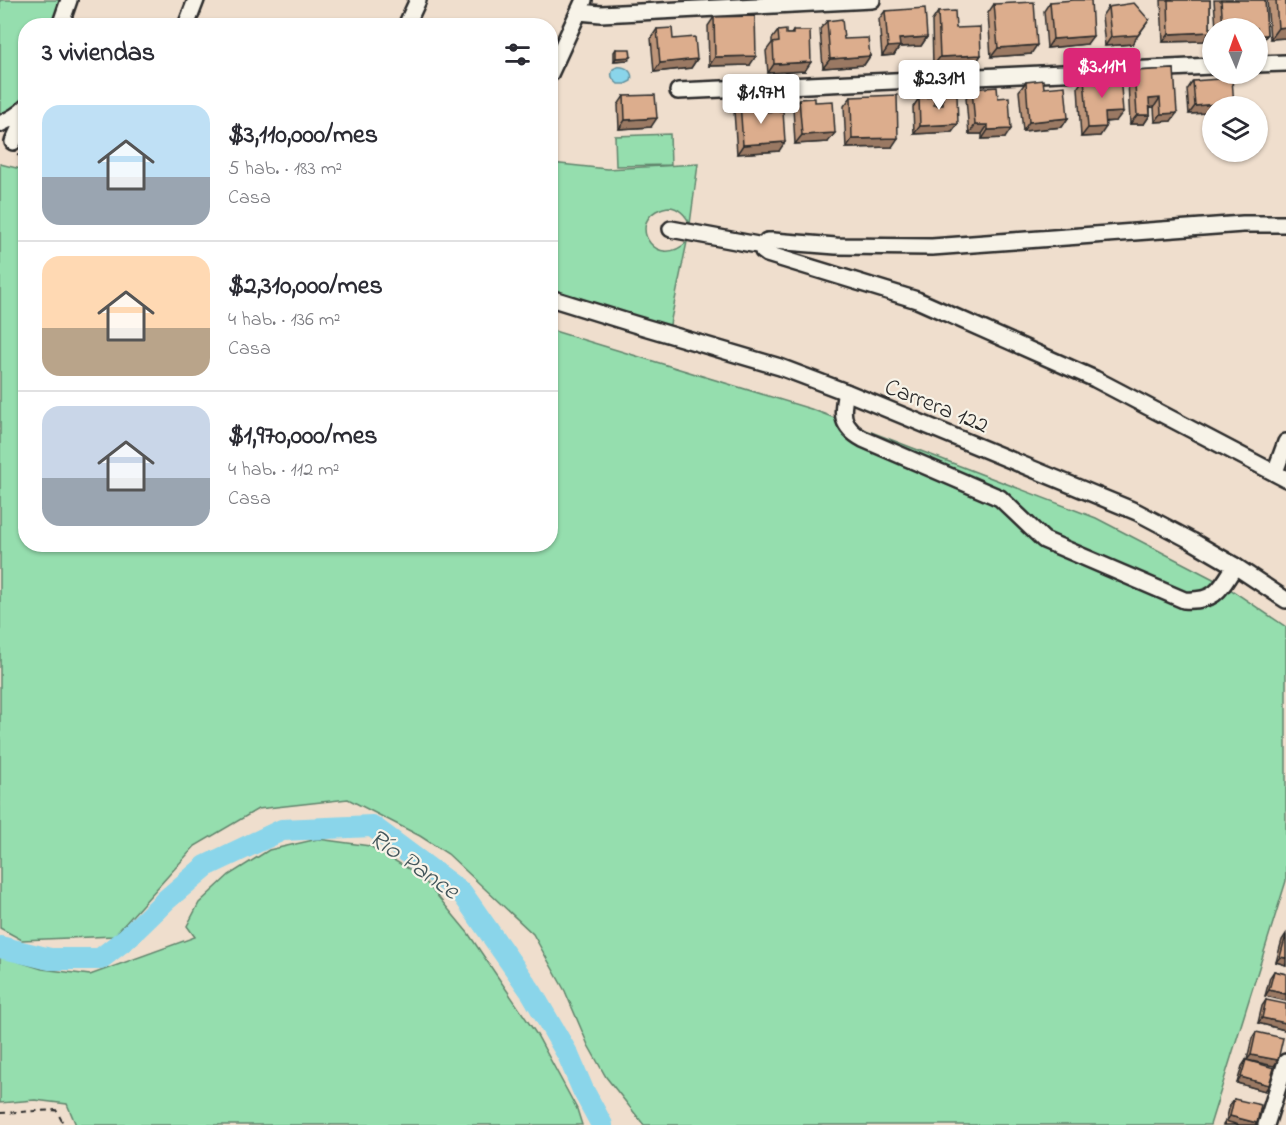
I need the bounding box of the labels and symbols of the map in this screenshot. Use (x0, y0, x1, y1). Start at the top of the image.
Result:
north arrow (1202, 18, 1268, 84)
pin: $3.11M (1053, 48, 1151, 99)
pin: $2.31M (890, 60, 988, 111)
pin: $1.97M (712, 74, 810, 125)
street label: Carrera 122 (879, 371, 994, 444)
water label: Río Pance (360, 820, 467, 911)

